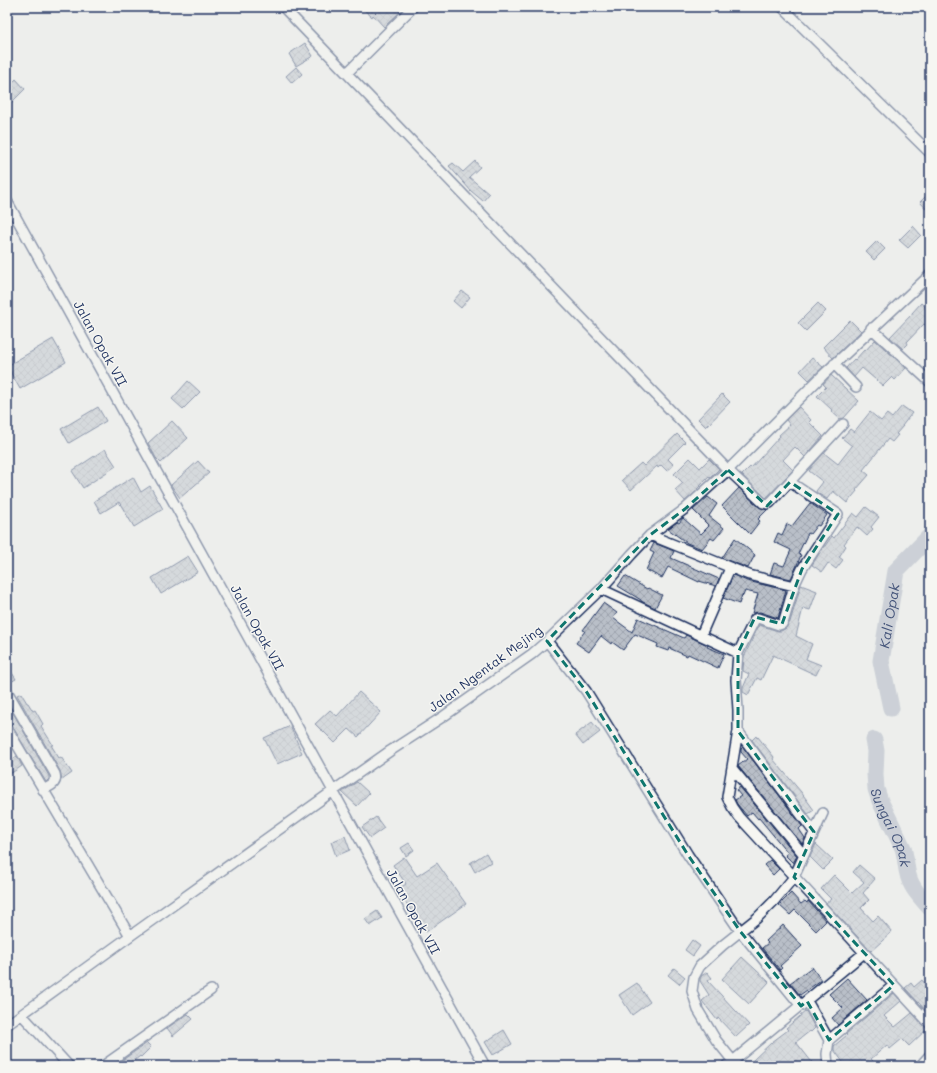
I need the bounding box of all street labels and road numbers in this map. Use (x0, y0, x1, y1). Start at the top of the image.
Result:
street label: Jalan Opak VII (70, 297, 132, 389)
street label: Jalan Opak VII (227, 581, 289, 673)
street label: Jalan Ngentak Mejing (425, 621, 545, 715)
street label: Jalan Opak VII (383, 865, 445, 957)

